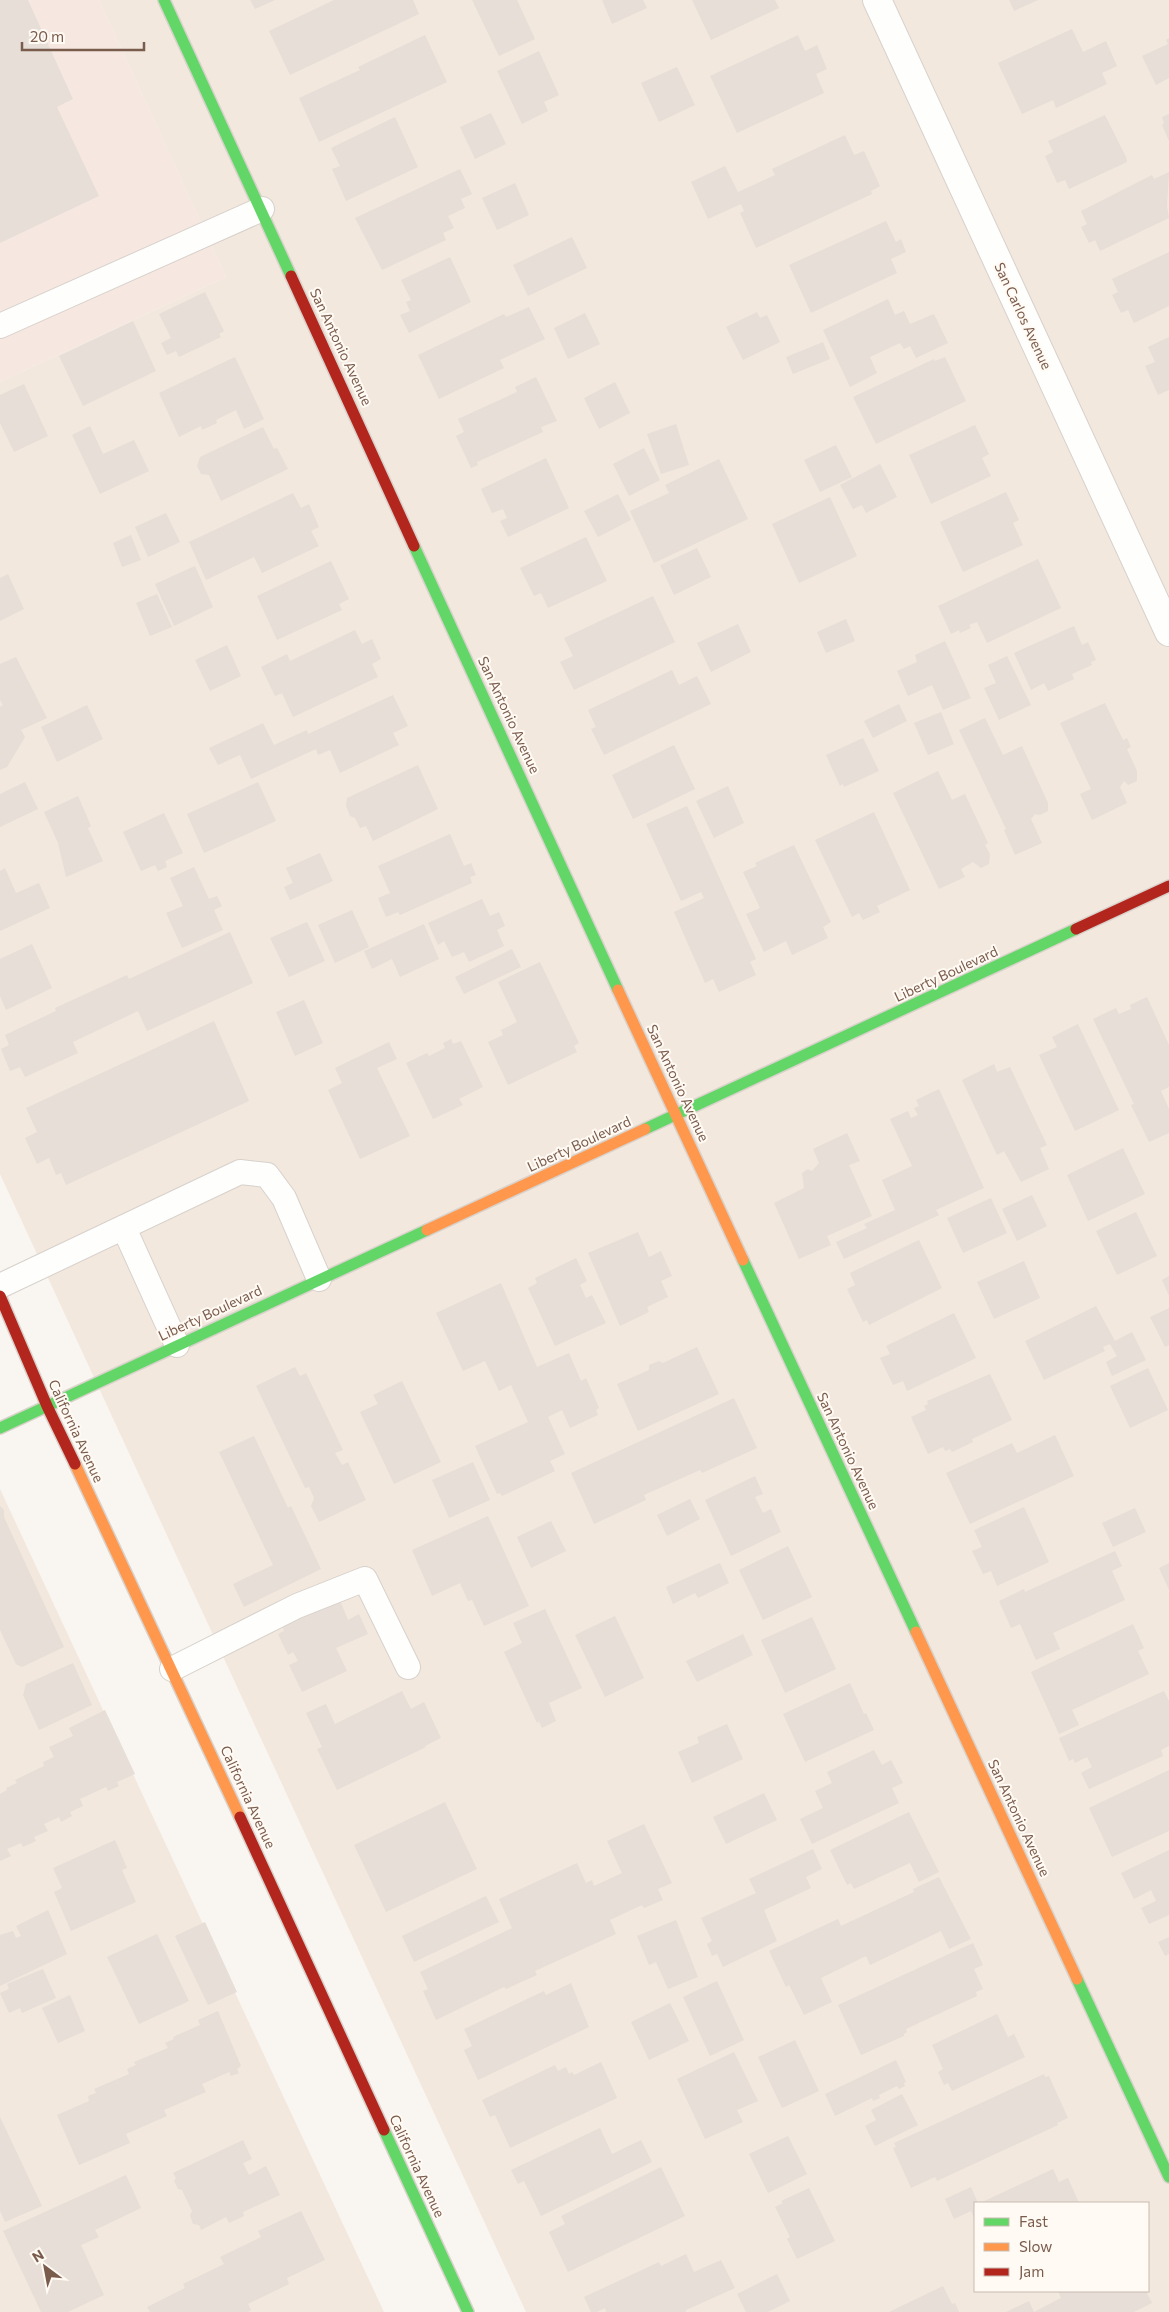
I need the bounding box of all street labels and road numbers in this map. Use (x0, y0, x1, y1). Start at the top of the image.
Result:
street label: San Carlos Avenue (991, 260, 1056, 372)
street label: San Antonio Avenue (307, 286, 376, 408)
street label: San Antonio Avenue (475, 654, 544, 776)
street label: Liberty Boulevard (891, 942, 1000, 1005)
street label: San Antonio Avenue (644, 1022, 713, 1144)
street label: Liberty Boulevard (524, 1112, 633, 1175)
street label: Liberty Boulevard (155, 1281, 264, 1344)
street label: California Avenue (45, 1377, 108, 1485)
street label: San Antonio Avenue (814, 1390, 883, 1512)
street label: California Avenue (217, 1743, 280, 1851)
street label: San Antonio Avenue (985, 1757, 1054, 1879)
street label: California Avenue (386, 2112, 449, 2220)

